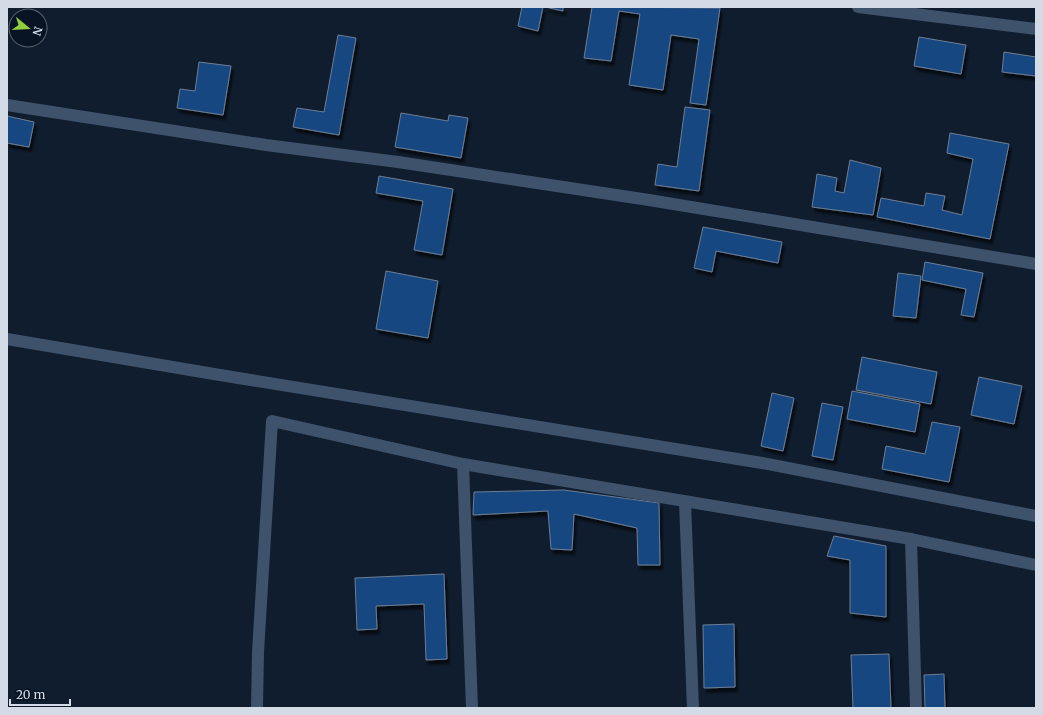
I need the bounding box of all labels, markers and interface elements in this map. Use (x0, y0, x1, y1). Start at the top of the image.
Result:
north arrow (8, 8, 48, 48)
text: N (29, 25, 46, 38)
scale bar (10, 681, 70, 707)
text: 20 m (16, 687, 45, 702)

